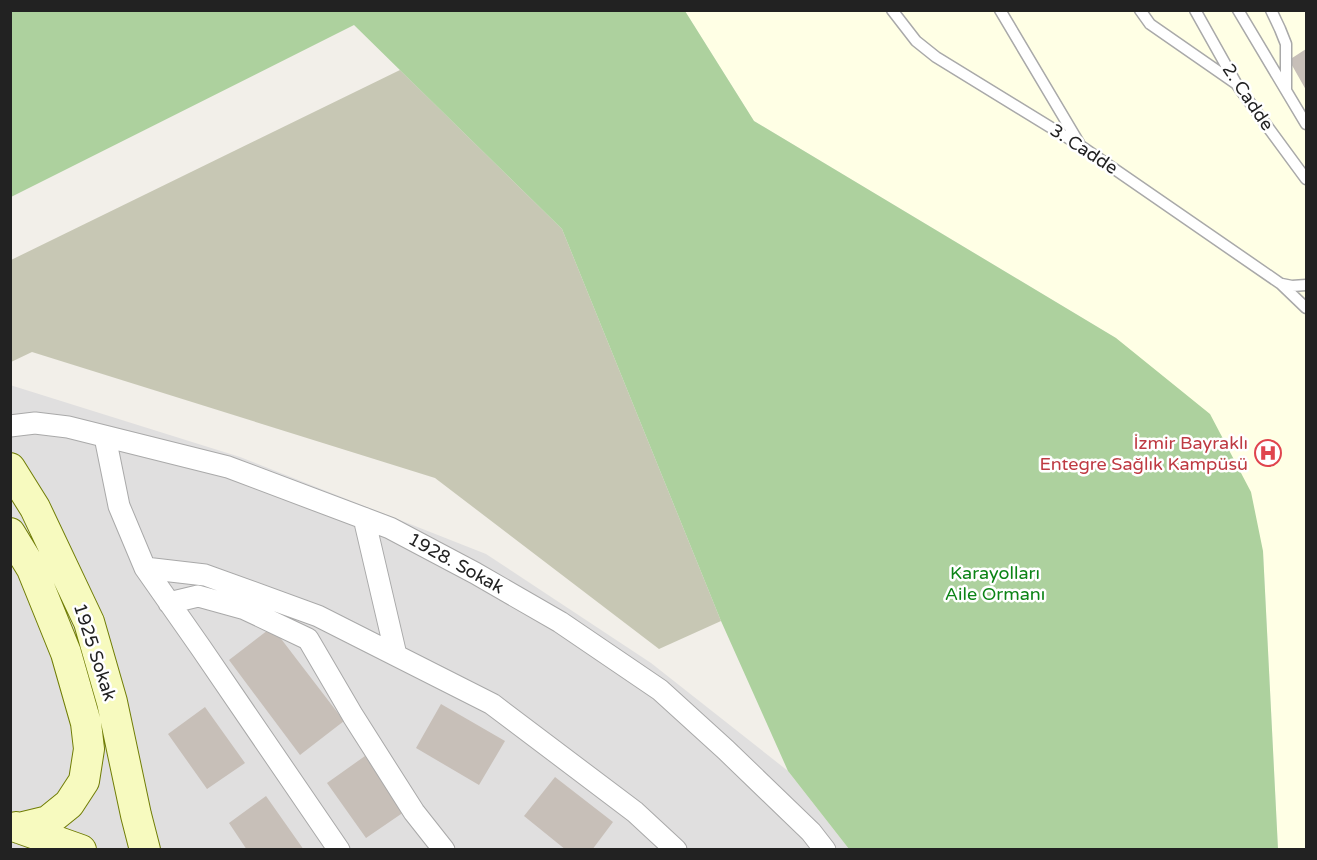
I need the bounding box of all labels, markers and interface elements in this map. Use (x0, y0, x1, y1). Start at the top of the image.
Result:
street label: 2. Cadde (1218, 59, 1278, 135)
street label: 3. Cadde (1046, 119, 1122, 179)
place label: İzmir Bayraklı Entegre Sağlık Kampüsü (1039, 432, 1248, 475)
hospital icon: İzmir Bayraklı Entegre Sağlık Kampüsü (1253, 438, 1283, 468)
street label: 1928. Sokak (404, 528, 508, 598)
park label: Karayolları Aile Ormanı (945, 562, 1045, 605)
street label: 1925 Sokak (69, 600, 121, 704)

